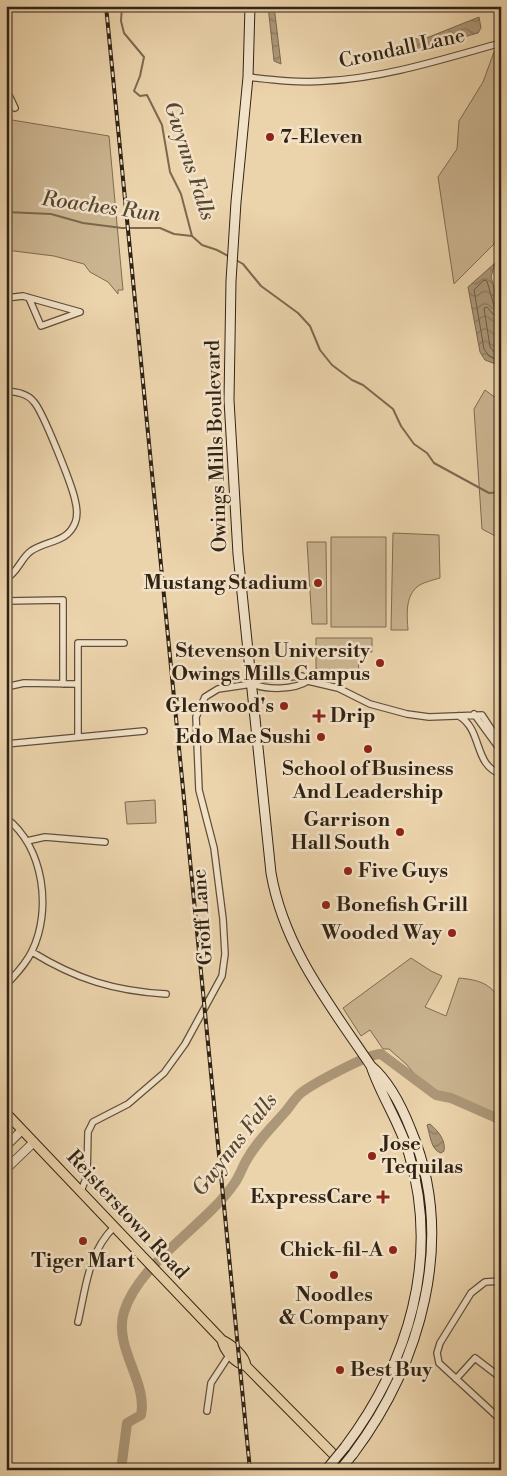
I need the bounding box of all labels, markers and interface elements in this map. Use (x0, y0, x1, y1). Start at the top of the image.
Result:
street label: Crondall Lane (337, 23, 467, 75)
water label: Gwynns Falls (158, 98, 220, 224)
place label: 7-Eleven (280, 125, 363, 150)
marker: 7-Eleven (264, 131, 276, 143)
water label: Roaches Run (39, 186, 162, 228)
street label: Owings Mills Boulevard (201, 339, 233, 553)
place label: Mustang Stadium (144, 571, 308, 596)
marker: Mustang Stadium (312, 577, 324, 589)
place label: Stevenson University Owings Mills Campus (172, 639, 371, 687)
marker: Stevenson University Owings Mills Campus (374, 657, 386, 669)
place label: Glenwood's (165, 694, 274, 719)
marker: Glenwood's (278, 700, 290, 712)
place label: Drip (330, 704, 375, 729)
marker: Drip (312, 709, 326, 723)
place label: Edo Mae Sushi (175, 725, 312, 750)
marker: Edo Mae Sushi (315, 731, 327, 743)
marker: School of Business And Leadership (362, 743, 374, 755)
place label: School of Business And Leadership (282, 757, 454, 805)
place label: Garrison Hall South (291, 808, 391, 856)
marker: Garrison Hall South (394, 826, 406, 838)
place label: Five Guys (358, 859, 448, 884)
marker: Five Guys (342, 865, 354, 877)
street label: Groff Lane (187, 868, 219, 966)
place label: Bonefish Grill (336, 893, 468, 918)
marker: Bonefish Grill (320, 899, 332, 911)
place label: Wooded Way (320, 921, 443, 946)
marker: Wooded Way (446, 927, 458, 939)
water label: Gwynns Falls (187, 1088, 283, 1202)
place label: Jose Tequilas (379, 1132, 463, 1180)
street label: Reisterstown Road (61, 1145, 194, 1285)
marker: Jose Tequilas (366, 1150, 378, 1162)
place label: ExpressCare (250, 1185, 372, 1210)
marker: ExpressCare (376, 1190, 390, 1204)
marker: Tiger Mart (77, 1235, 89, 1247)
place label: Chick-fil-A (280, 1238, 384, 1263)
marker: Chick-fil-A (387, 1244, 399, 1256)
place label: Tiger Mart (31, 1249, 136, 1274)
marker: Noodles & Company (328, 1269, 340, 1281)
place label: Noodles & Company (279, 1283, 390, 1331)
place label: Best Buy (350, 1358, 433, 1383)
marker: Best Buy (334, 1364, 346, 1376)

